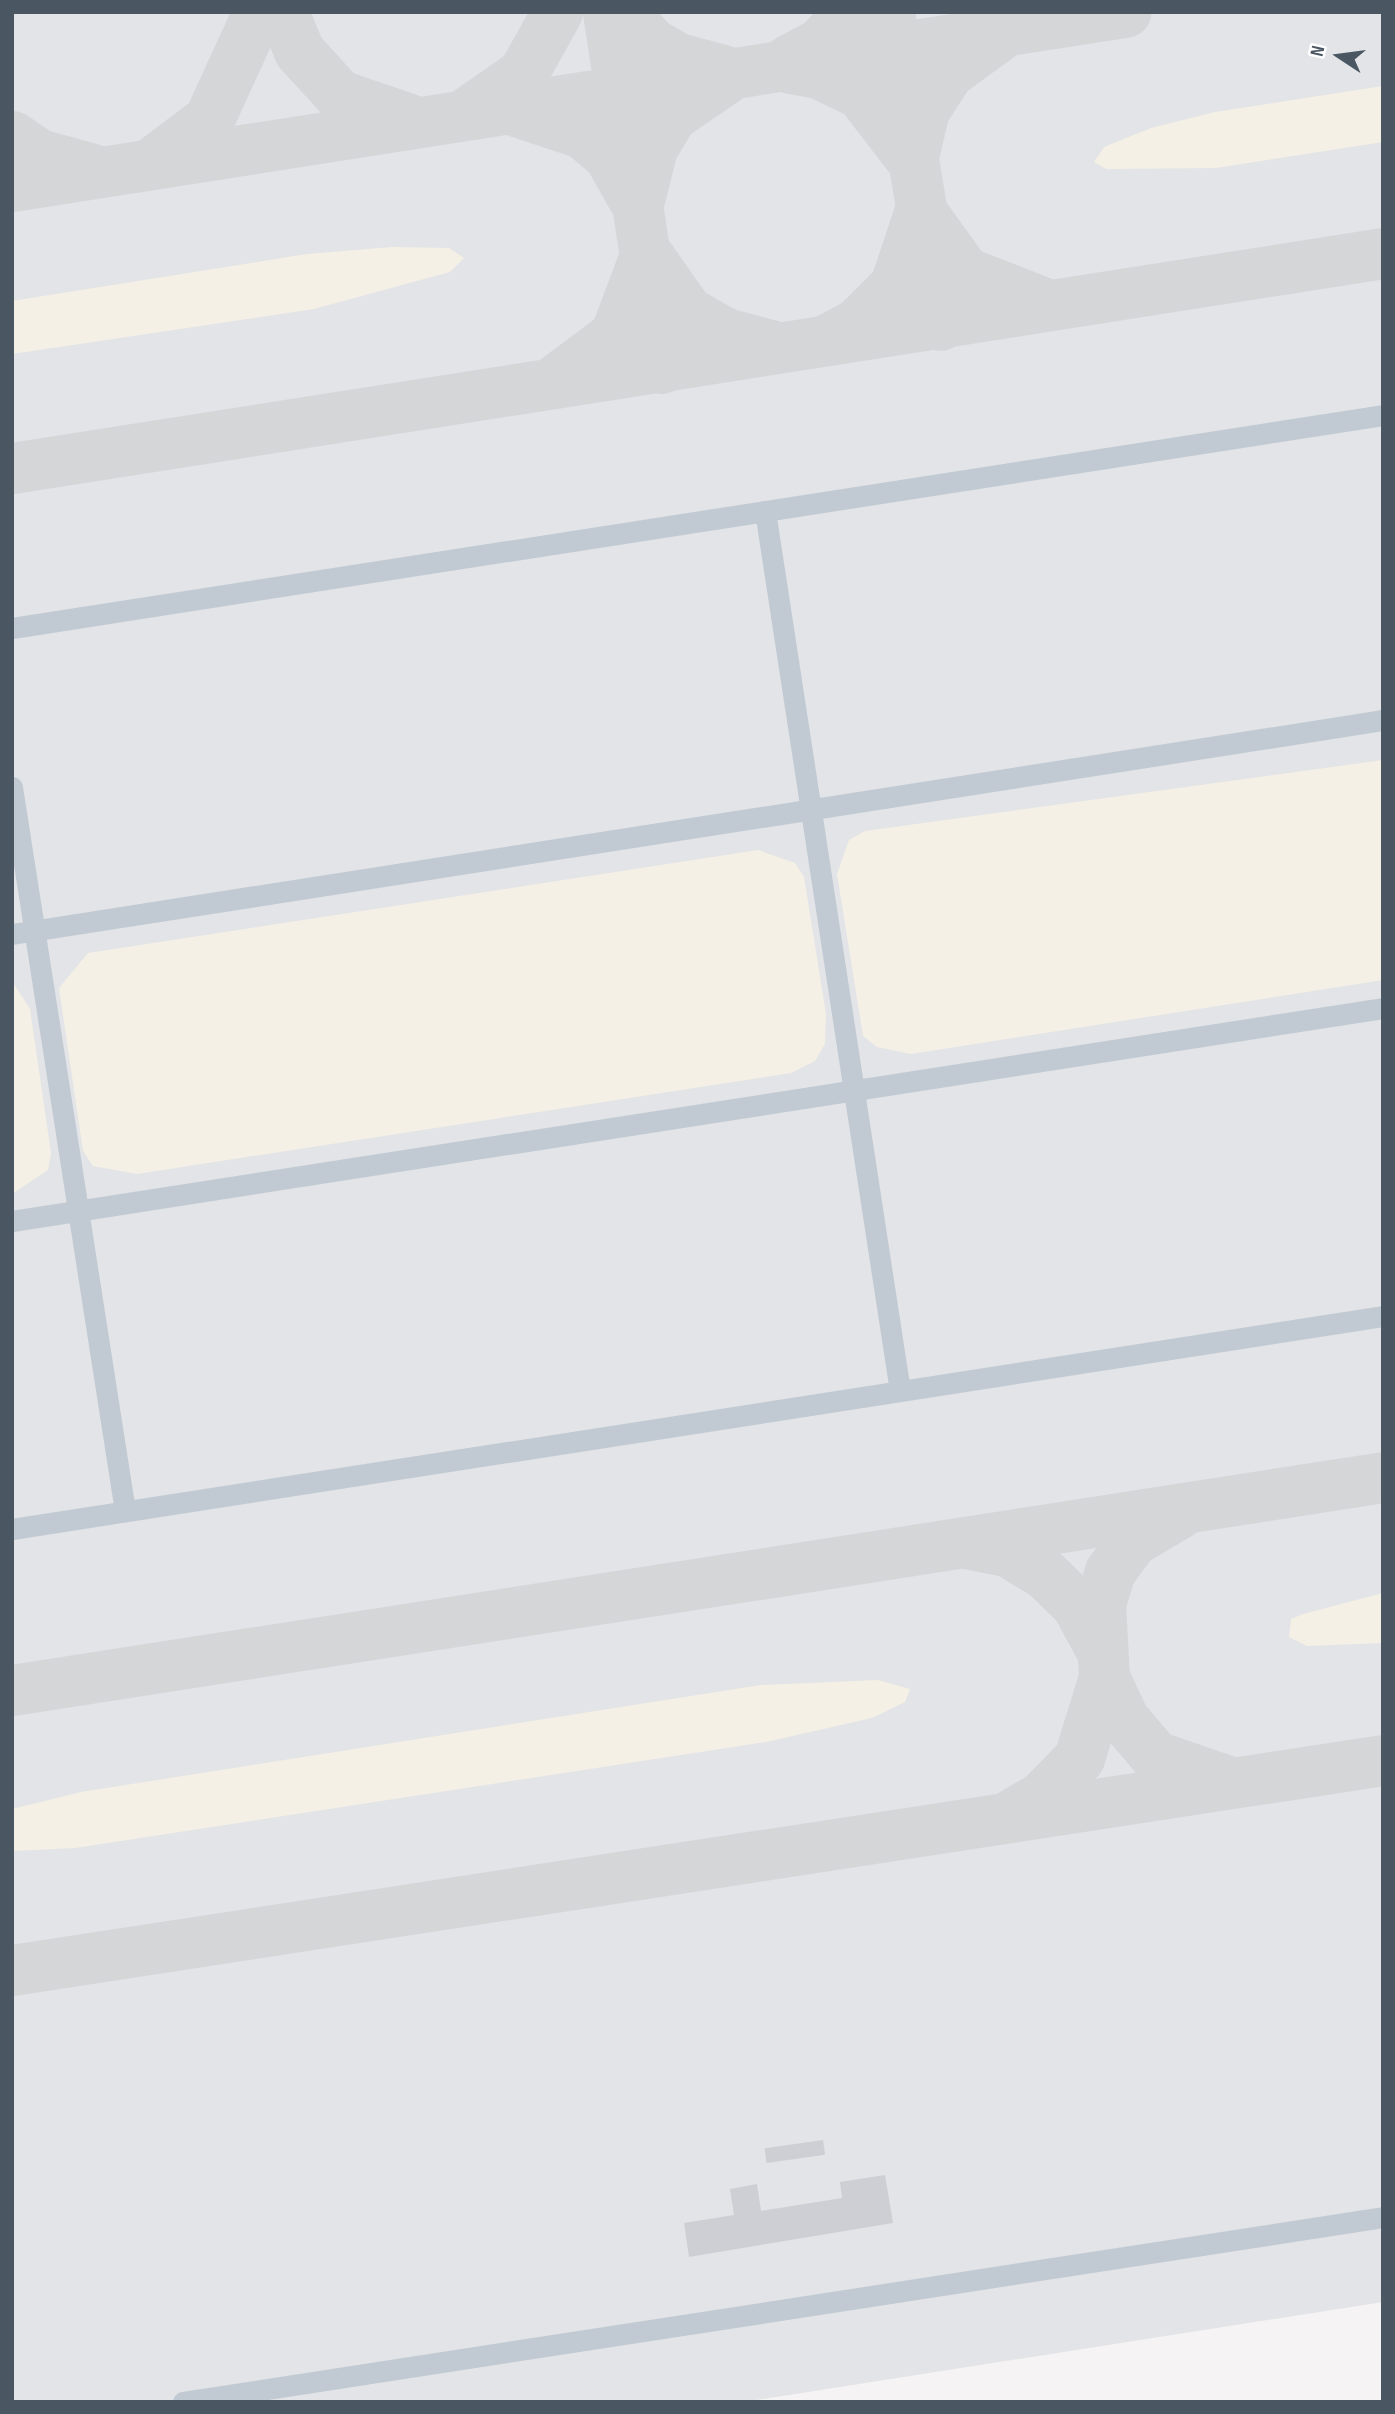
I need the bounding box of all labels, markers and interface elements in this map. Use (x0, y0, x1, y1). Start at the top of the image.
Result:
north arrow (1304, 21, 1374, 91)
text: N (1306, 44, 1330, 59)

